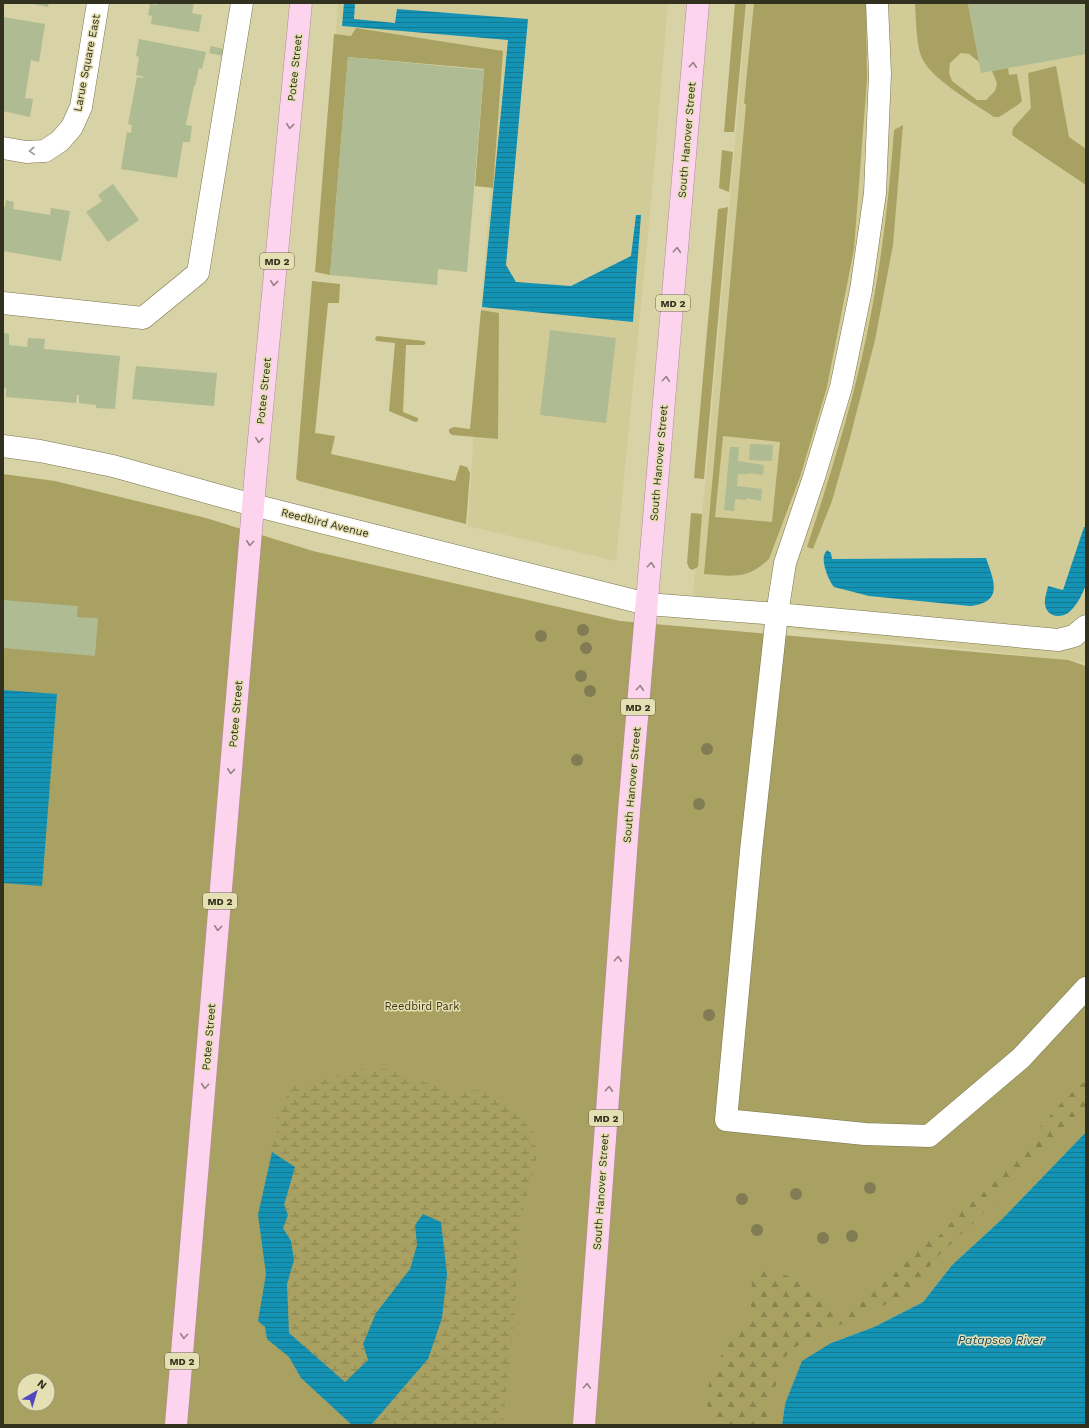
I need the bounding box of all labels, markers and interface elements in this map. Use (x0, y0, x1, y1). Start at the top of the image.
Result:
street label: Larue Square East (71, 13, 103, 113)
street label: Potee Street (285, 33, 305, 102)
one-way arrow (689, 62, 698, 68)
street label: South Hanover Street (675, 81, 699, 199)
one-way arrow (285, 123, 294, 129)
one-way arrow (29, 147, 36, 156)
one-way arrow (673, 247, 682, 253)
road number: MD 2 (260, 253, 294, 269)
one-way arrow (270, 280, 279, 286)
road number: MD 2 (656, 295, 690, 311)
street label: Potee Street (254, 356, 274, 425)
one-way arrow (662, 376, 671, 383)
street label: South Hanover Street (647, 404, 671, 522)
one-way arrow (255, 437, 264, 443)
street label: Reedbird Avenue (280, 506, 370, 540)
one-way arrow (246, 540, 255, 546)
one-way arrow (646, 562, 655, 568)
street label: Potee Street (227, 680, 245, 748)
one-way arrow (635, 685, 644, 691)
road number: MD 2 (621, 699, 655, 715)
street label: South Hanover Street (620, 726, 644, 844)
one-way arrow (227, 768, 236, 774)
road number: MD 2 (203, 893, 237, 909)
one-way arrow (214, 925, 223, 931)
one-way arrow (614, 956, 623, 962)
park label: Reedbird Park (384, 1000, 460, 1013)
street label: Potee Street (200, 1003, 218, 1071)
one-way arrow (200, 1083, 209, 1089)
one-way arrow (604, 1086, 613, 1092)
road number: MD 2 (589, 1110, 623, 1126)
street label: South Hanover Street (590, 1133, 612, 1251)
one-way arrow (179, 1333, 188, 1339)
water label: Patapsco River (958, 1333, 1045, 1347)
road number: MD 2 (165, 1353, 199, 1369)
north arrow (16, 1372, 56, 1412)
text: N (35, 1377, 49, 1392)
one-way arrow (582, 1383, 591, 1389)

